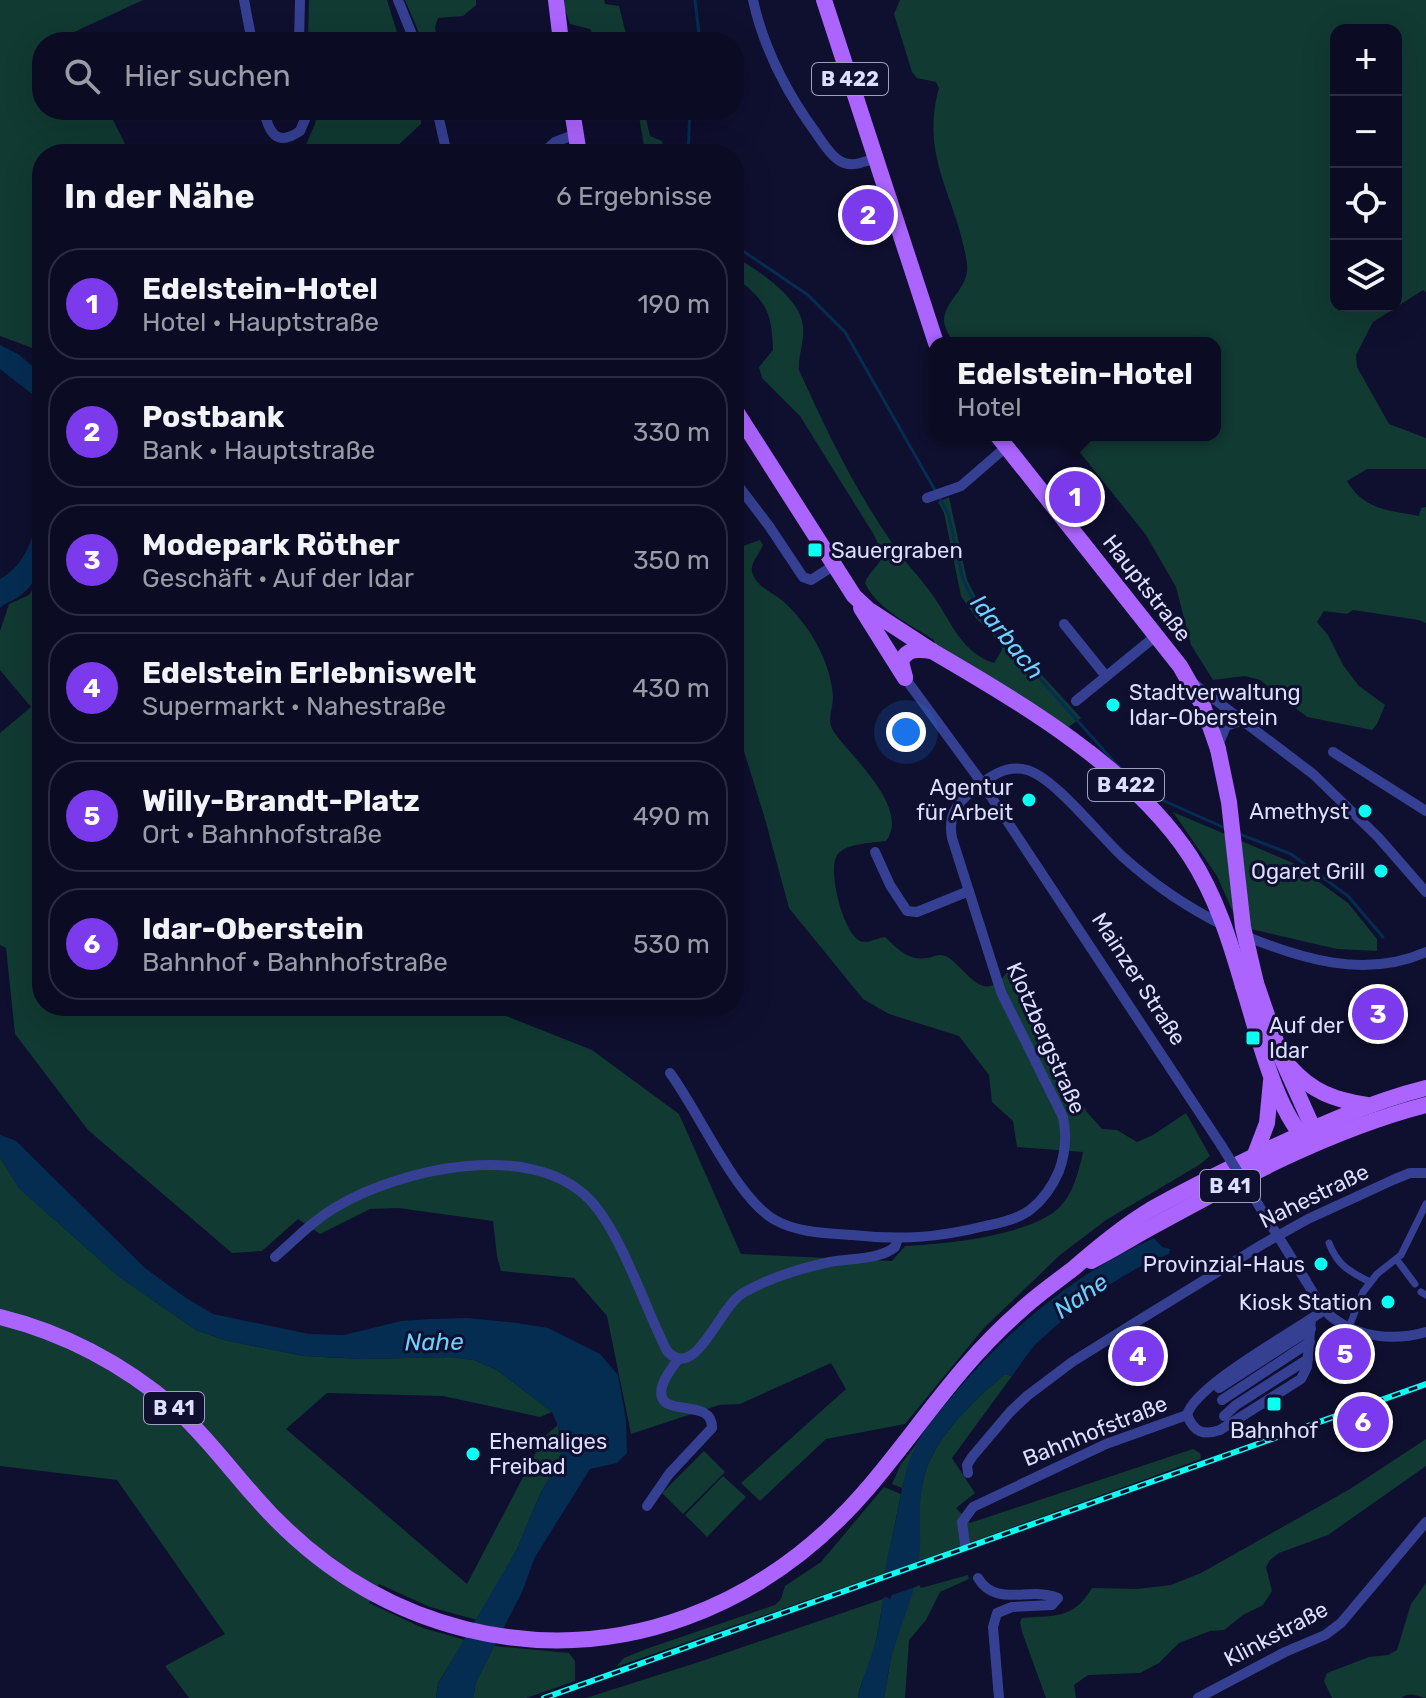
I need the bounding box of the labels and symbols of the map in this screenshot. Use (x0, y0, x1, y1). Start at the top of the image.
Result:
road number: B 422 (812, 63, 888, 95)
pin: 2 (842, 185, 894, 245)
pin: 1 (1049, 467, 1101, 527)
street label: Hauptstraße (1097, 529, 1197, 647)
place label: Sauergraben (831, 537, 963, 564)
marker: Sauergraben (806, 541, 824, 559)
water label: Idarbach (965, 589, 1049, 685)
place label: Stadtverwaltung Idar-Oberstein (1129, 679, 1301, 731)
marker: Stadtverwaltung Idar-Oberstein (1104, 696, 1122, 714)
your location (886, 712, 926, 752)
road number: B 422 (1088, 769, 1164, 801)
place label: Agentur für Arbeit (916, 774, 1014, 826)
marker: Agentur für Arbeit (1020, 791, 1038, 809)
place label: Amethyst (1249, 798, 1349, 825)
marker: Amethyst (1356, 802, 1374, 820)
place label: Ogaret Grill (1251, 858, 1365, 885)
marker: Ogaret Grill (1372, 862, 1390, 880)
street label: Mainzer Straße (1086, 908, 1192, 1050)
street label: Klotzbergstraße (1001, 958, 1091, 1118)
pin: 3 (1352, 984, 1404, 1044)
place label: Auf der Idar (1269, 1012, 1345, 1064)
marker: Auf der Idar (1244, 1029, 1262, 1047)
street label: Nahestraße (1255, 1158, 1373, 1234)
road number: B 41 (1200, 1170, 1260, 1202)
place label: Provinzial-Haus (1143, 1251, 1305, 1278)
marker: Provinzial-Haus (1312, 1255, 1330, 1273)
water label: Nahe (1049, 1268, 1113, 1324)
place label: Kiosk Station (1239, 1289, 1372, 1316)
marker: Kiosk Station (1379, 1293, 1397, 1311)
pin: 5 (1319, 1324, 1371, 1384)
pin: 4 (1112, 1326, 1164, 1386)
water label: Nahe (404, 1327, 464, 1357)
street label: Bahnhofstraße (1019, 1390, 1171, 1472)
road number: B 41 (144, 1392, 204, 1424)
pin: 6 (1337, 1392, 1389, 1452)
marker: Bahnhof (1265, 1395, 1283, 1413)
place label: Bahnhof (1230, 1417, 1318, 1444)
place label: Ehemaliges Freibad (489, 1428, 607, 1480)
marker: Ehemaliges Freibad (464, 1445, 482, 1463)
street label: Klinkstraße (1219, 1595, 1333, 1673)

